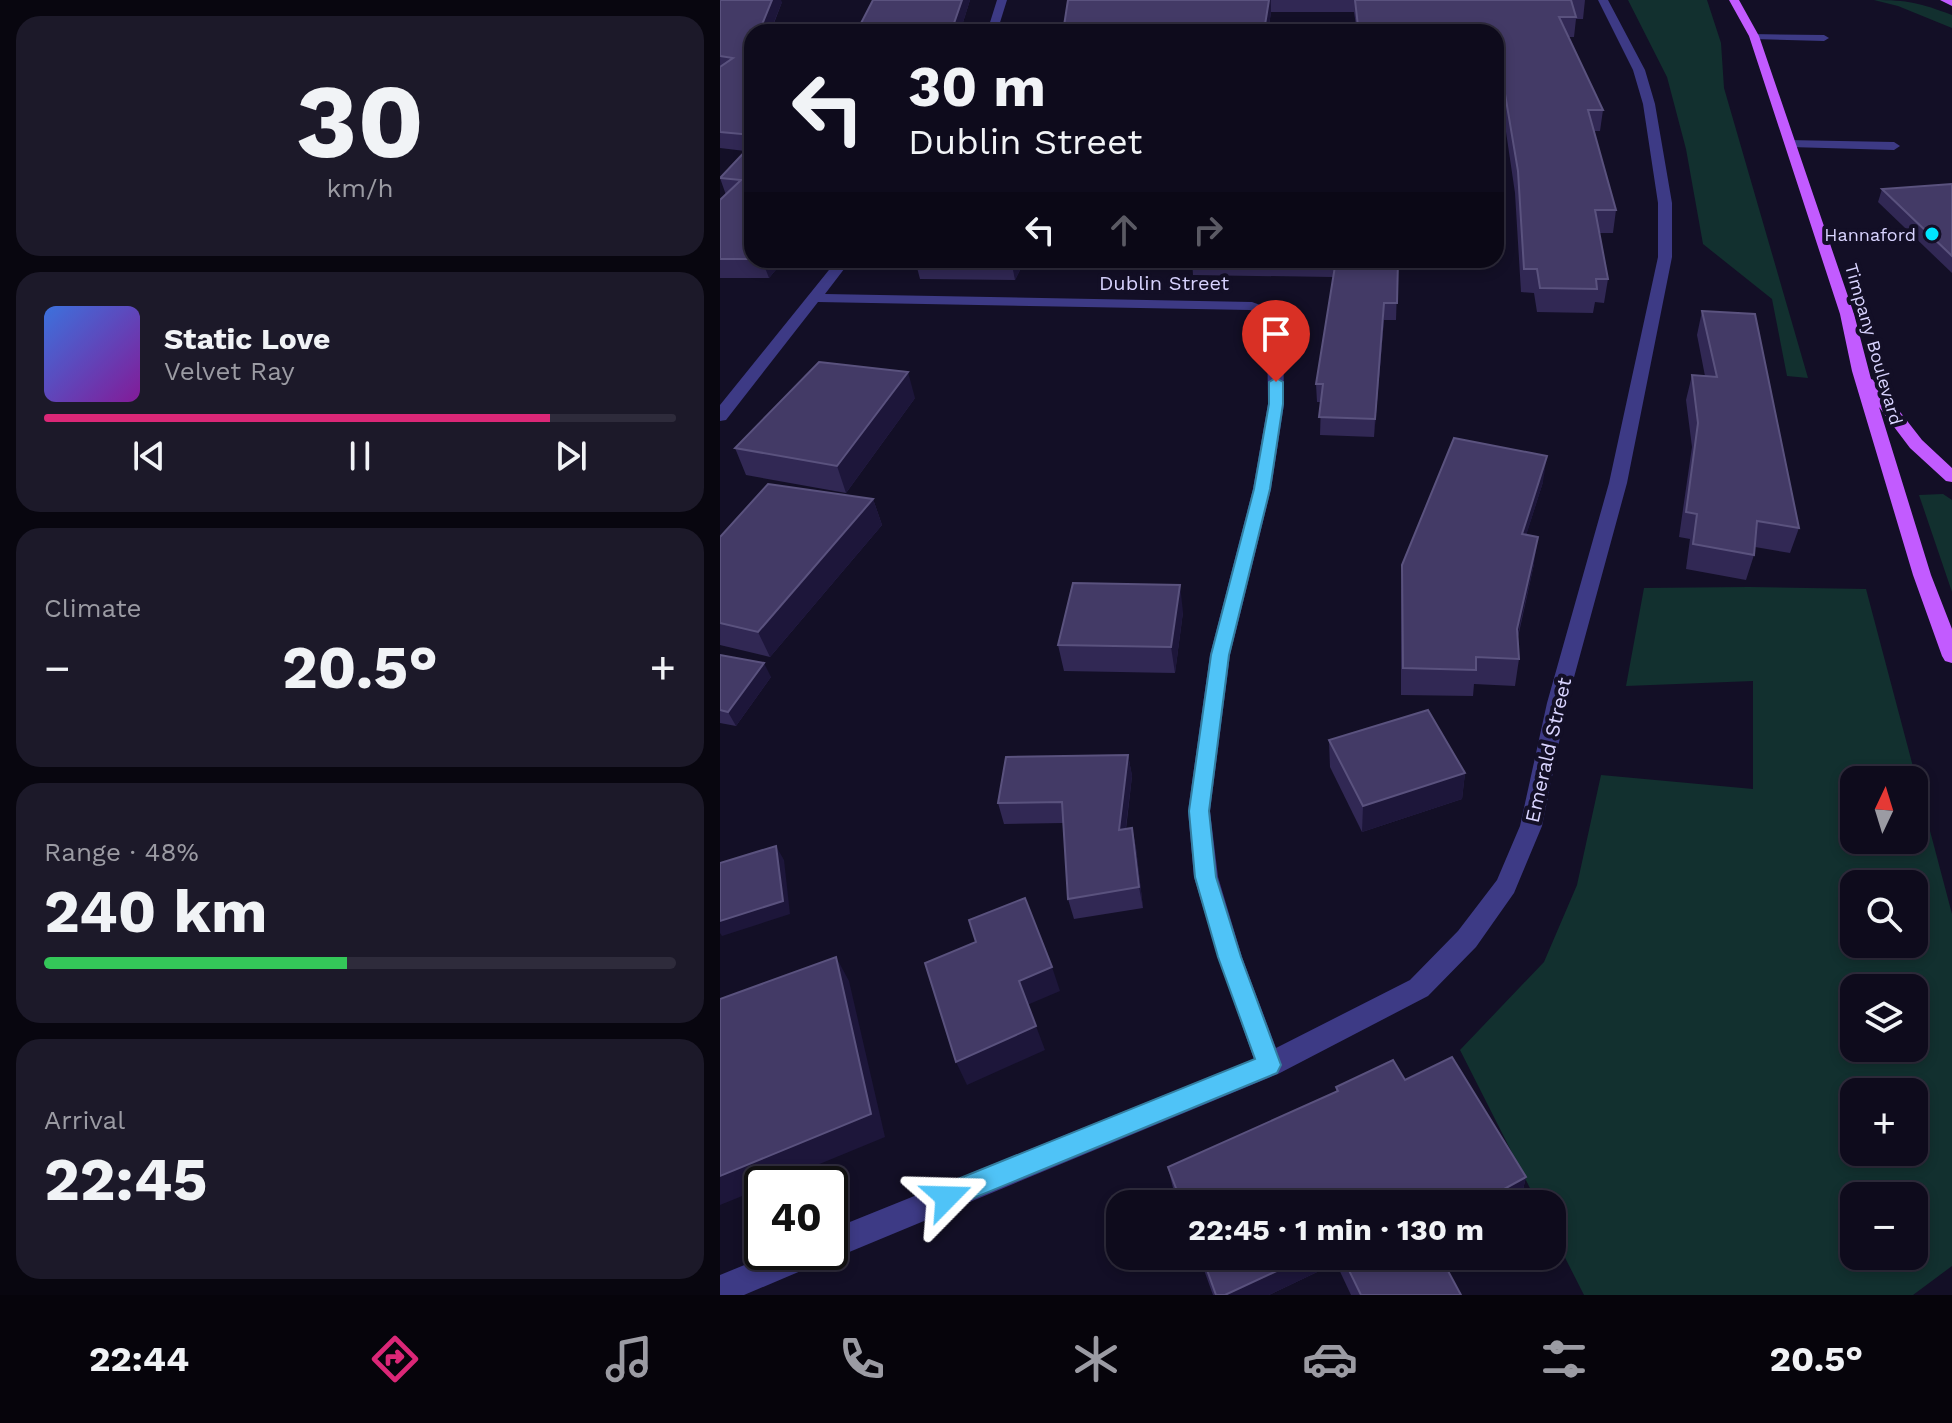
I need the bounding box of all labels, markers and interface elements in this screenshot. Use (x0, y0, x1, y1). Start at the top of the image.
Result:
text: 30 m (908, 54, 1046, 120)
icon: left (776, 56, 880, 160)
text: 30 (296, 60, 424, 182)
text: Dublin Street (908, 121, 1142, 163)
text: km/h (327, 173, 393, 203)
icon: left (1018, 208, 1062, 252)
icon: ahead (1102, 208, 1146, 252)
icon: right (1186, 208, 1230, 252)
place label: Hannaford (1824, 224, 1916, 245)
marker: Hannaford (1923, 225, 1941, 243)
street label: Timpany Boulevard (1841, 261, 1907, 427)
street label: Dublin Street (1099, 271, 1230, 295)
pin (1242, 300, 1310, 382)
icon: arrive (1254, 312, 1298, 356)
text: Static Love (164, 321, 330, 356)
text: Velvet Ray (164, 356, 295, 386)
icon: previous (127, 434, 171, 478)
icon: pause (338, 434, 382, 478)
icon: next (549, 434, 593, 478)
text: Climate (44, 593, 142, 623)
text: 20.5° (282, 632, 438, 703)
text: − (44, 642, 71, 694)
text: + (649, 642, 676, 694)
street label: Emerald Street (1520, 674, 1577, 825)
north arrow (1840, 766, 1928, 854)
map controls (1840, 766, 1928, 1270)
text: Range · 48% (44, 837, 199, 867)
button: search (1840, 870, 1928, 958)
text: 240 km (44, 876, 267, 947)
button: layers (1840, 974, 1928, 1062)
button: + (1840, 1078, 1928, 1166)
text: Arrival (44, 1105, 125, 1135)
text: 22:45 (44, 1144, 207, 1215)
position arrow (905, 1155, 989, 1239)
speed limit sign: 40 (744, 1166, 848, 1270)
button: − (1840, 1182, 1928, 1270)
text: 22:45 · 1 min · 130 m (1188, 1212, 1484, 1247)
icon: directions (367, 1331, 423, 1387)
icon: music (601, 1331, 657, 1387)
icon: phone (834, 1331, 890, 1387)
icon: climate (1068, 1331, 1124, 1387)
icon: car (1302, 1331, 1358, 1387)
icon: filters (1536, 1331, 1592, 1387)
text: 22:44 (89, 1338, 189, 1380)
text: 20.5° (1770, 1338, 1863, 1380)

